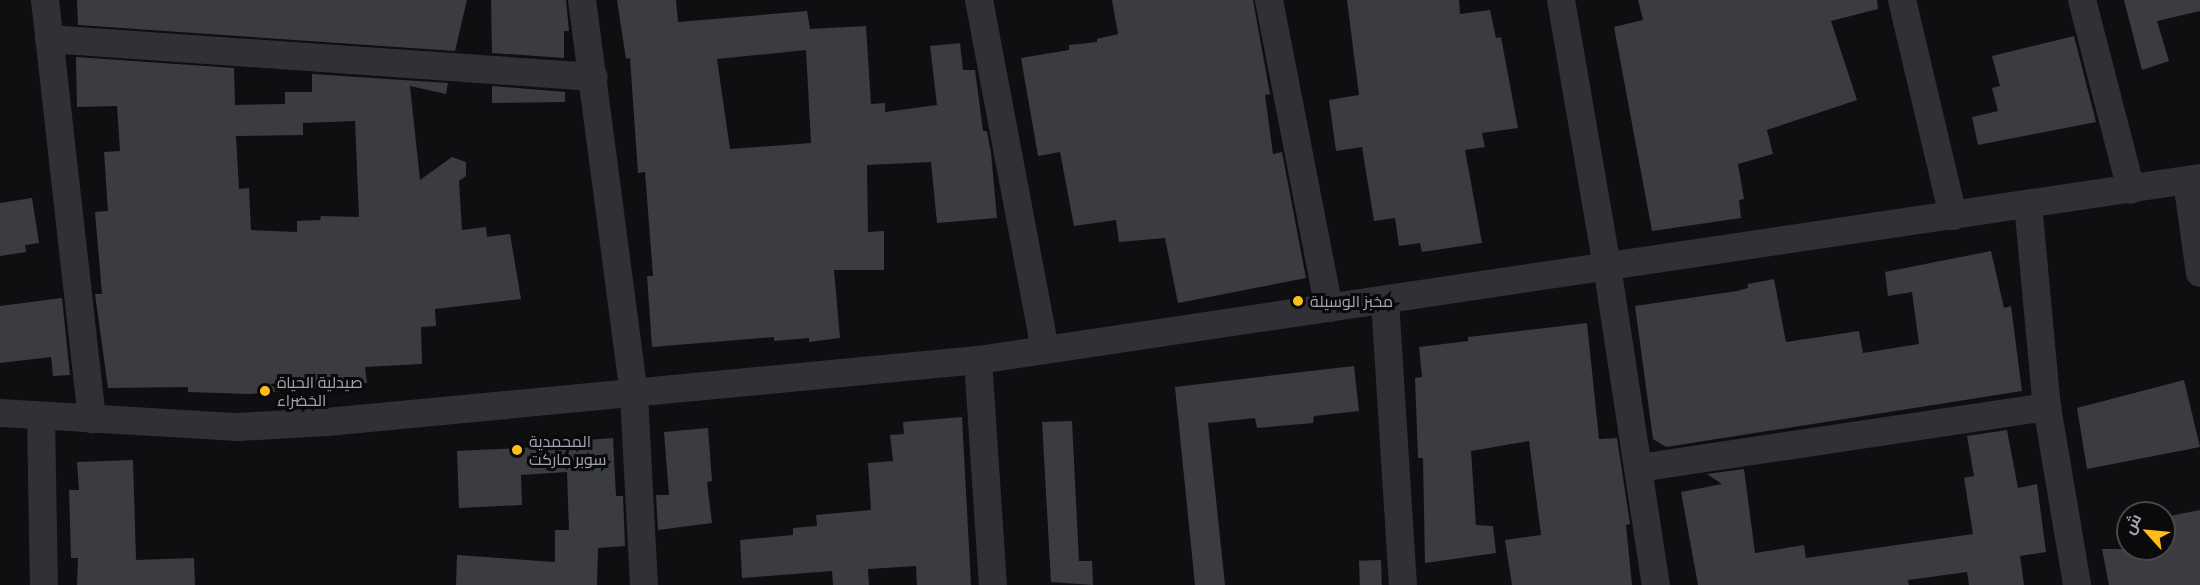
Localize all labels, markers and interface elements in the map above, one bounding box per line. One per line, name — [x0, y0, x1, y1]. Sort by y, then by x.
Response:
place label: مخبز الوسيلة — [1310, 291, 1393, 311]
marker: مخبز الوسيلة — [1291, 294, 1305, 308]
place label: صيدلية الحياة الخضراء — [277, 372, 363, 410]
marker: صيدلية الحياة الخضراء — [258, 384, 272, 398]
place label: المحمدية سوبر ماركت — [529, 431, 606, 469]
marker: المحمدية سوبر ماركت — [510, 443, 524, 457]
north arrow — [2116, 501, 2176, 561]
text: ش — [2117, 510, 2146, 538]

